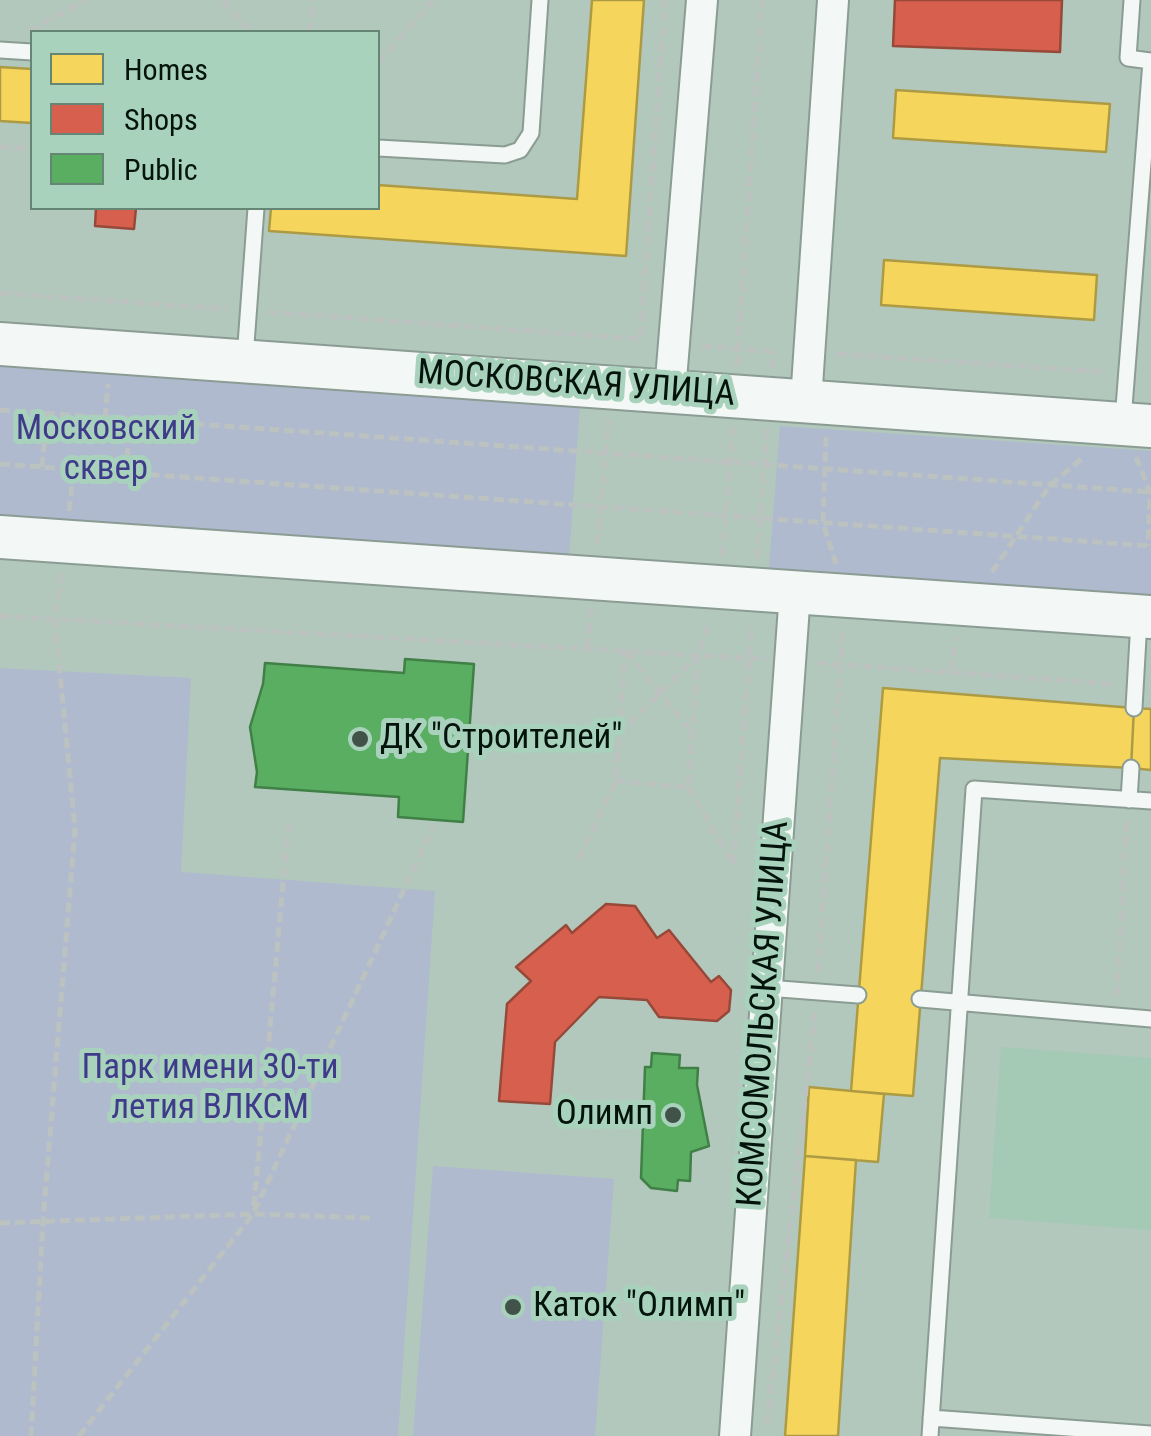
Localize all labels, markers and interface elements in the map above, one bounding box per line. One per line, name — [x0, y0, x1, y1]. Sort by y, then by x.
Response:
legend — [30, 30, 380, 210]
text: Homes — [124, 52, 208, 87]
text: Shops — [124, 102, 198, 137]
text: Public — [124, 152, 198, 187]
street label: МОСКОВСКАЯ УЛИЦА — [416, 353, 736, 417]
park label: Московский сквер — [16, 409, 196, 491]
place label: ДК "Строителей" — [380, 718, 623, 760]
marker: ДК "Строителей" — [349, 728, 371, 750]
street label: КОМСОМОЛЬСКАЯ УЛИЦА — [731, 820, 799, 1208]
park label: Парк имени 30-ти летия ВЛКСМ — [81, 1048, 339, 1130]
place label: Олимп — [556, 1094, 653, 1136]
marker: Олимп — [662, 1104, 684, 1126]
place label: Каток "Олимп" — [533, 1286, 745, 1328]
marker: Каток "Олимп" — [502, 1296, 524, 1318]

